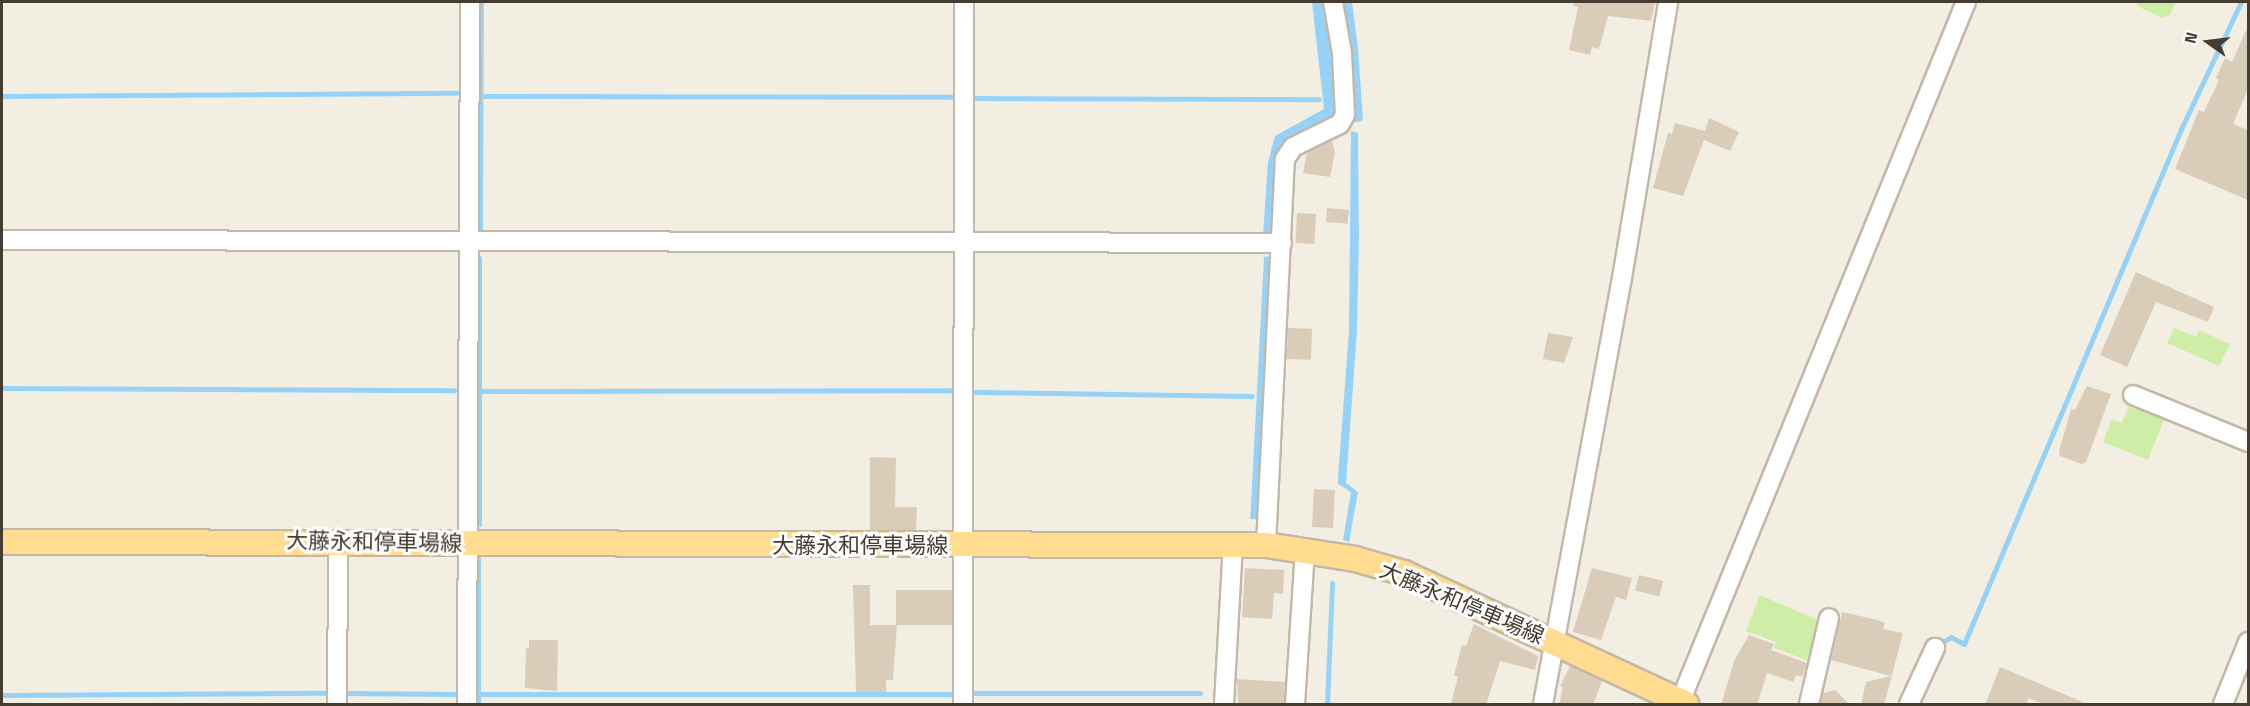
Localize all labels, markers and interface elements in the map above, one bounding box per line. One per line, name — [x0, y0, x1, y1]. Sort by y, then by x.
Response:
north arrow — [2178, 12, 2238, 72]
text: N — [2178, 29, 2204, 46]
street label: 大藤永和停車場線 — [286, 527, 462, 557]
street label: 大藤永和停車場線 — [772, 533, 948, 559]
street label: 大藤永和停車場線 — [1376, 556, 1548, 650]

